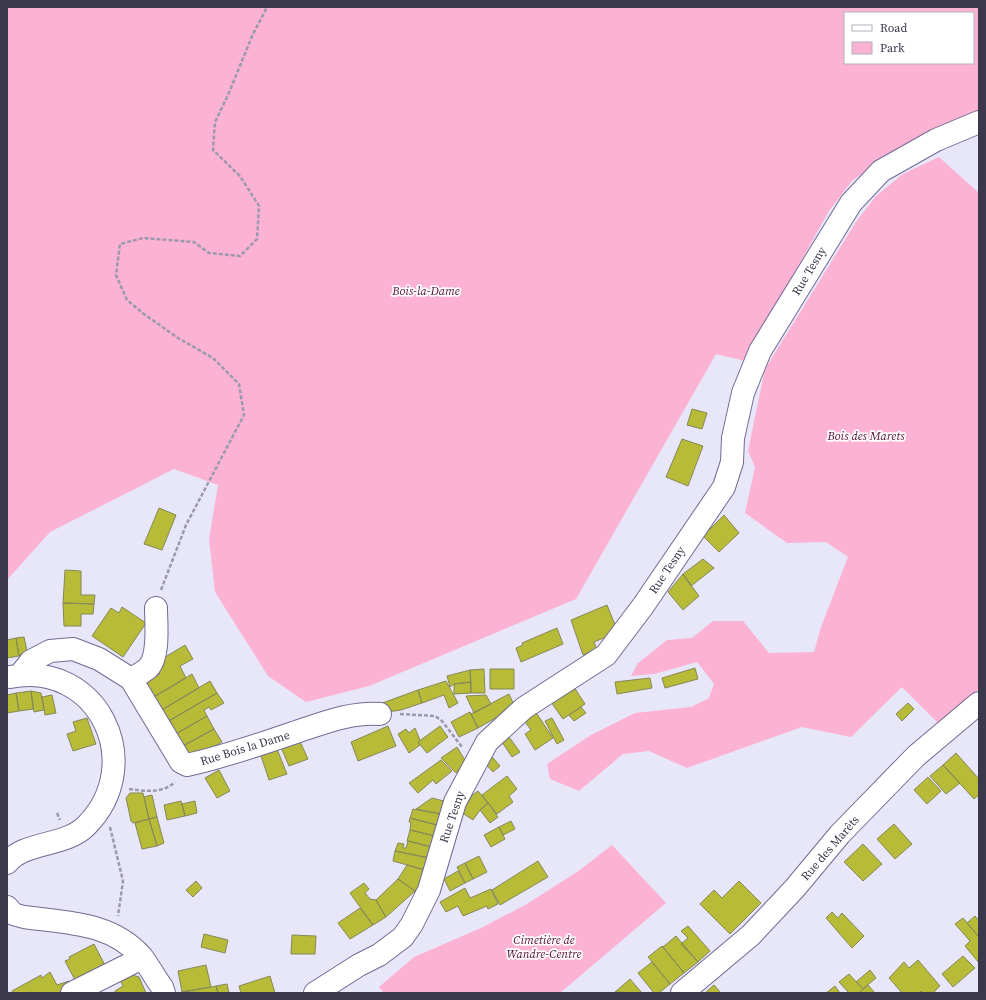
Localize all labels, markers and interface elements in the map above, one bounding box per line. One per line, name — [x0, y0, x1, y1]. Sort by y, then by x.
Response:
legend — [844, 12, 974, 64]
text: Road — [880, 20, 907, 36]
text: Park — [880, 40, 905, 56]
street label: Rue Tesny — [788, 243, 830, 298]
park label: Bois-la-Dame — [391, 283, 460, 299]
park label: Bois des Marets — [827, 428, 905, 444]
street label: Rue Tesny — [645, 542, 689, 597]
street label: Rue Bois la Dame — [198, 727, 292, 769]
street label: Rue Tesny — [436, 788, 469, 845]
street label: Rue des Marêts — [797, 812, 863, 884]
park label: Cimetière de Wandre-Centre — [507, 932, 582, 962]

